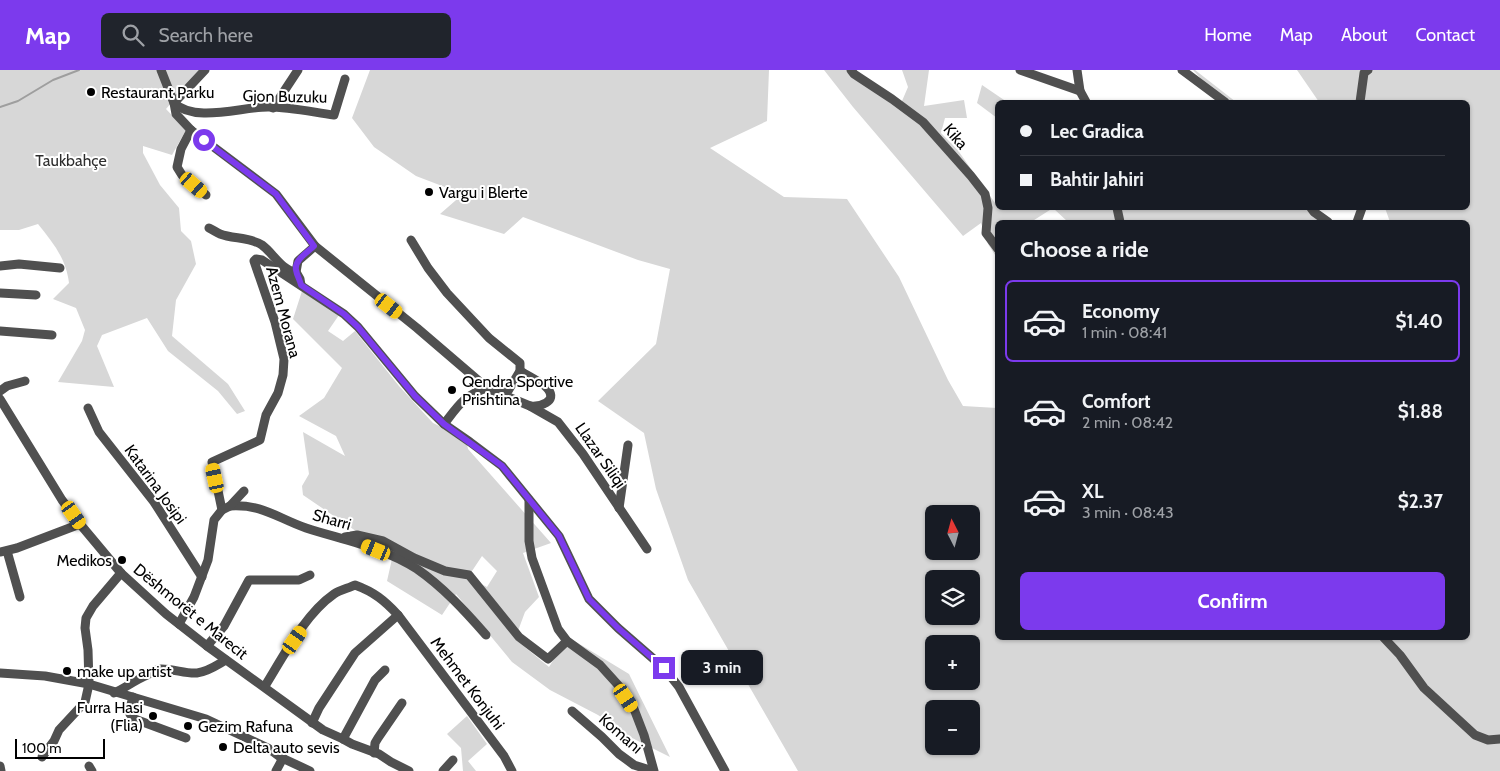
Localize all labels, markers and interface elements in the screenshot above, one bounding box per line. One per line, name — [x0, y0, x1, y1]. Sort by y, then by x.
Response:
search box — [101, 13, 451, 58]
text: Map — [25, 21, 71, 50]
icon: search — [119, 21, 147, 49]
text: Search here — [159, 24, 253, 47]
text: Home — [1204, 24, 1252, 46]
text: Map — [1280, 24, 1313, 46]
text: About — [1341, 24, 1387, 46]
text: Contact — [1415, 24, 1475, 46]
place label: Restaurant Parku — [101, 83, 214, 102]
marker: Restaurant Parku — [85, 86, 97, 98]
street label: Gjon Buzuku — [242, 86, 328, 107]
street label: Kika — [939, 120, 972, 153]
text: Lec Gradica — [1050, 120, 1144, 143]
route start — [193, 129, 215, 151]
park label: Taukbahçe — [35, 151, 107, 170]
text: Bahtir Jahiri — [1050, 168, 1144, 191]
car — [177, 169, 210, 201]
place label: Vargu i Blerte — [439, 183, 528, 202]
marker: Vargu i Blerte — [423, 186, 435, 198]
text: Choose a ride — [1020, 236, 1149, 263]
street label: Azem Morana — [262, 264, 305, 360]
car — [372, 291, 405, 321]
icon: car — [1022, 299, 1067, 344]
text: Economy — [1082, 300, 1160, 323]
text: $1.40 — [1396, 310, 1443, 333]
text: 1 min · 08:41 — [1082, 323, 1167, 342]
place label: Qendra Sportive Prishtina — [462, 372, 573, 409]
marker: Qendra Sportive Prishtina — [446, 384, 458, 396]
icon: car — [1022, 389, 1067, 434]
text: Comfort — [1082, 390, 1151, 413]
text: $1.88 — [1398, 400, 1443, 423]
text: 2 min · 08:42 — [1082, 413, 1173, 432]
street label: Llazar Siliqi — [571, 419, 630, 492]
street label: Katarina Josipi — [120, 441, 191, 528]
car — [204, 462, 225, 494]
icon: car — [1022, 479, 1067, 524]
text: XL — [1082, 480, 1103, 503]
text: $2.37 — [1398, 490, 1443, 513]
car — [59, 498, 88, 532]
text: 3 min · 08:43 — [1082, 503, 1174, 522]
street label: Sharri — [310, 505, 353, 534]
north arrow — [925, 505, 980, 560]
map controls — [925, 505, 980, 755]
car — [359, 537, 392, 563]
place label: Medikos — [56, 551, 112, 570]
marker: Medikos — [116, 554, 128, 566]
street label: Dëshmorët e Marecit — [130, 560, 252, 664]
button: layers — [925, 570, 980, 625]
button: Confirm — [1020, 572, 1445, 630]
car — [280, 623, 309, 657]
street label: Mehmet Konjuhi — [427, 633, 509, 733]
button: + — [925, 635, 980, 690]
callout: 3 min — [682, 650, 764, 686]
route end — [653, 657, 675, 679]
text: 3 min — [703, 658, 741, 677]
place label: make up artist — [77, 662, 172, 681]
marker: make up artist — [61, 665, 73, 677]
car — [611, 681, 640, 715]
place label: Furra Hasi (Flia) — [77, 698, 143, 735]
button: − — [925, 700, 980, 755]
street label: Komani — [595, 709, 646, 757]
marker: Furra Hasi (Flia) — [147, 710, 159, 722]
place label: Gezim Rafuna — [198, 717, 293, 736]
marker: Gezim Rafuna — [182, 720, 194, 732]
scale bar — [15, 736, 105, 759]
place label: Delta auto sevis — [233, 738, 340, 757]
text: 100 m — [22, 739, 62, 757]
marker: Delta auto sevis — [217, 741, 229, 753]

